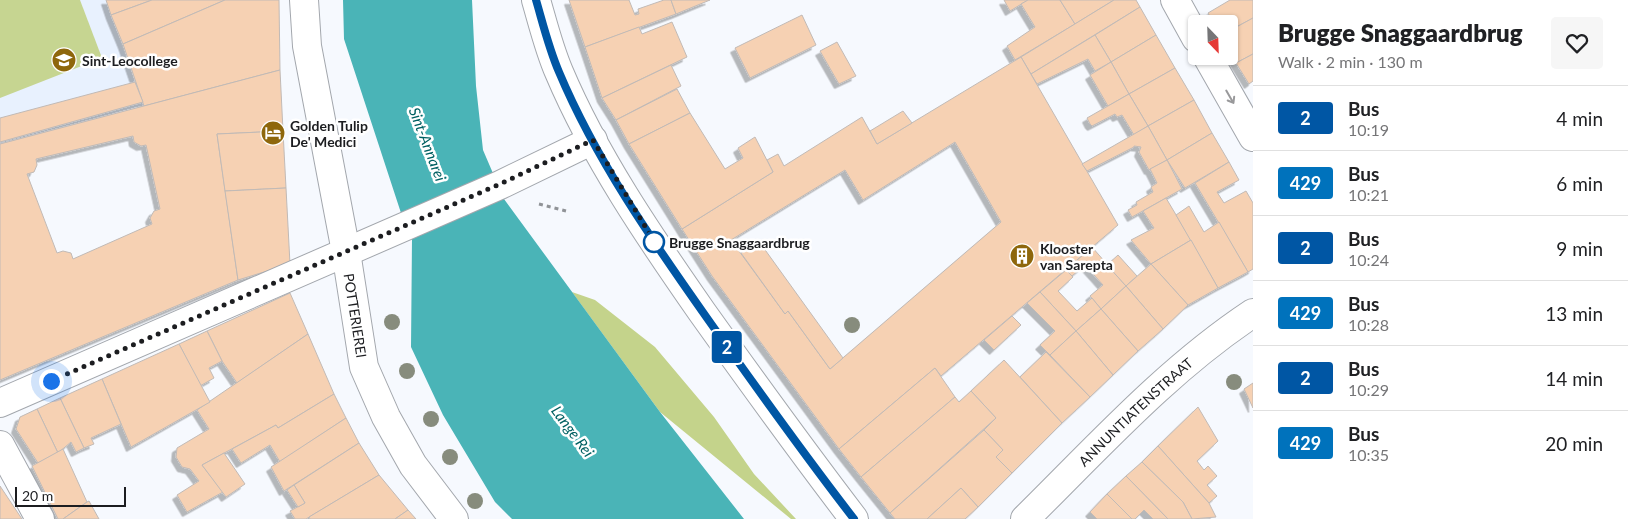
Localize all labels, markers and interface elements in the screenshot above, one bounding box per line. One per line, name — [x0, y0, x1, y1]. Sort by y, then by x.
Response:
north arrow — [1188, 15, 1238, 65]
map controls — [1188, 15, 1238, 65]
button: heart — [1551, 17, 1603, 69]
text: Brugge Snaggaardbrug — [1278, 18, 1523, 47]
school or university icon: Sint-Leocollege — [51, 47, 77, 73]
place label: Sint-Leocollege — [82, 52, 178, 69]
text: Walk · 2 min · 130 m — [1278, 52, 1423, 71]
one-way arrow — [1225, 89, 1235, 104]
text: Bus — [1348, 97, 1379, 120]
water label: Sint-Annarei — [406, 105, 451, 184]
text: 2 — [1300, 107, 1311, 129]
text: 4 min — [1556, 107, 1603, 130]
place label: Golden Tulip De' Medici — [290, 117, 368, 150]
hotel icon: Golden Tulip De' Medici — [260, 120, 286, 146]
text: 10:19 — [1348, 120, 1389, 139]
text: Bus — [1348, 162, 1379, 185]
text: 429 — [1290, 172, 1321, 194]
text: 6 min — [1556, 172, 1603, 195]
text: 10:21 — [1348, 185, 1389, 204]
text: Bus — [1348, 227, 1379, 250]
marker: Brugge Snaggaardbrug — [643, 231, 665, 253]
place label: Brugge Snaggaardbrug — [669, 234, 810, 251]
text: 2 — [1300, 237, 1311, 259]
text: 9 min — [1556, 237, 1603, 260]
place label: Klooster van Sarepta — [1040, 240, 1113, 273]
building icon: Klooster van Sarepta — [1009, 243, 1035, 269]
text: 10:24 — [1348, 250, 1389, 269]
street label: POTTERIEREI — [341, 272, 371, 359]
text: Bus — [1348, 292, 1379, 315]
text: 429 — [1290, 302, 1321, 324]
text: 13 min — [1545, 302, 1603, 325]
text: 10:28 — [1348, 315, 1389, 334]
line badge: 2 — [711, 331, 743, 363]
text: 2 — [722, 336, 732, 358]
street label: ANNUNTIATENSTRAAT — [1074, 353, 1196, 469]
text: Bus — [1348, 357, 1379, 380]
text: 2 — [1300, 367, 1311, 389]
text: 14 min — [1545, 367, 1603, 390]
your location — [39, 369, 64, 394]
text: 10:29 — [1348, 380, 1389, 399]
water label: Lange Rei — [548, 402, 598, 460]
text: Bus — [1348, 422, 1379, 445]
text: 429 — [1290, 432, 1321, 454]
text: 20 min — [1545, 432, 1603, 455]
text: 10:35 — [1348, 445, 1389, 464]
scale bar — [15, 484, 126, 507]
text: 20 m — [22, 487, 53, 504]

